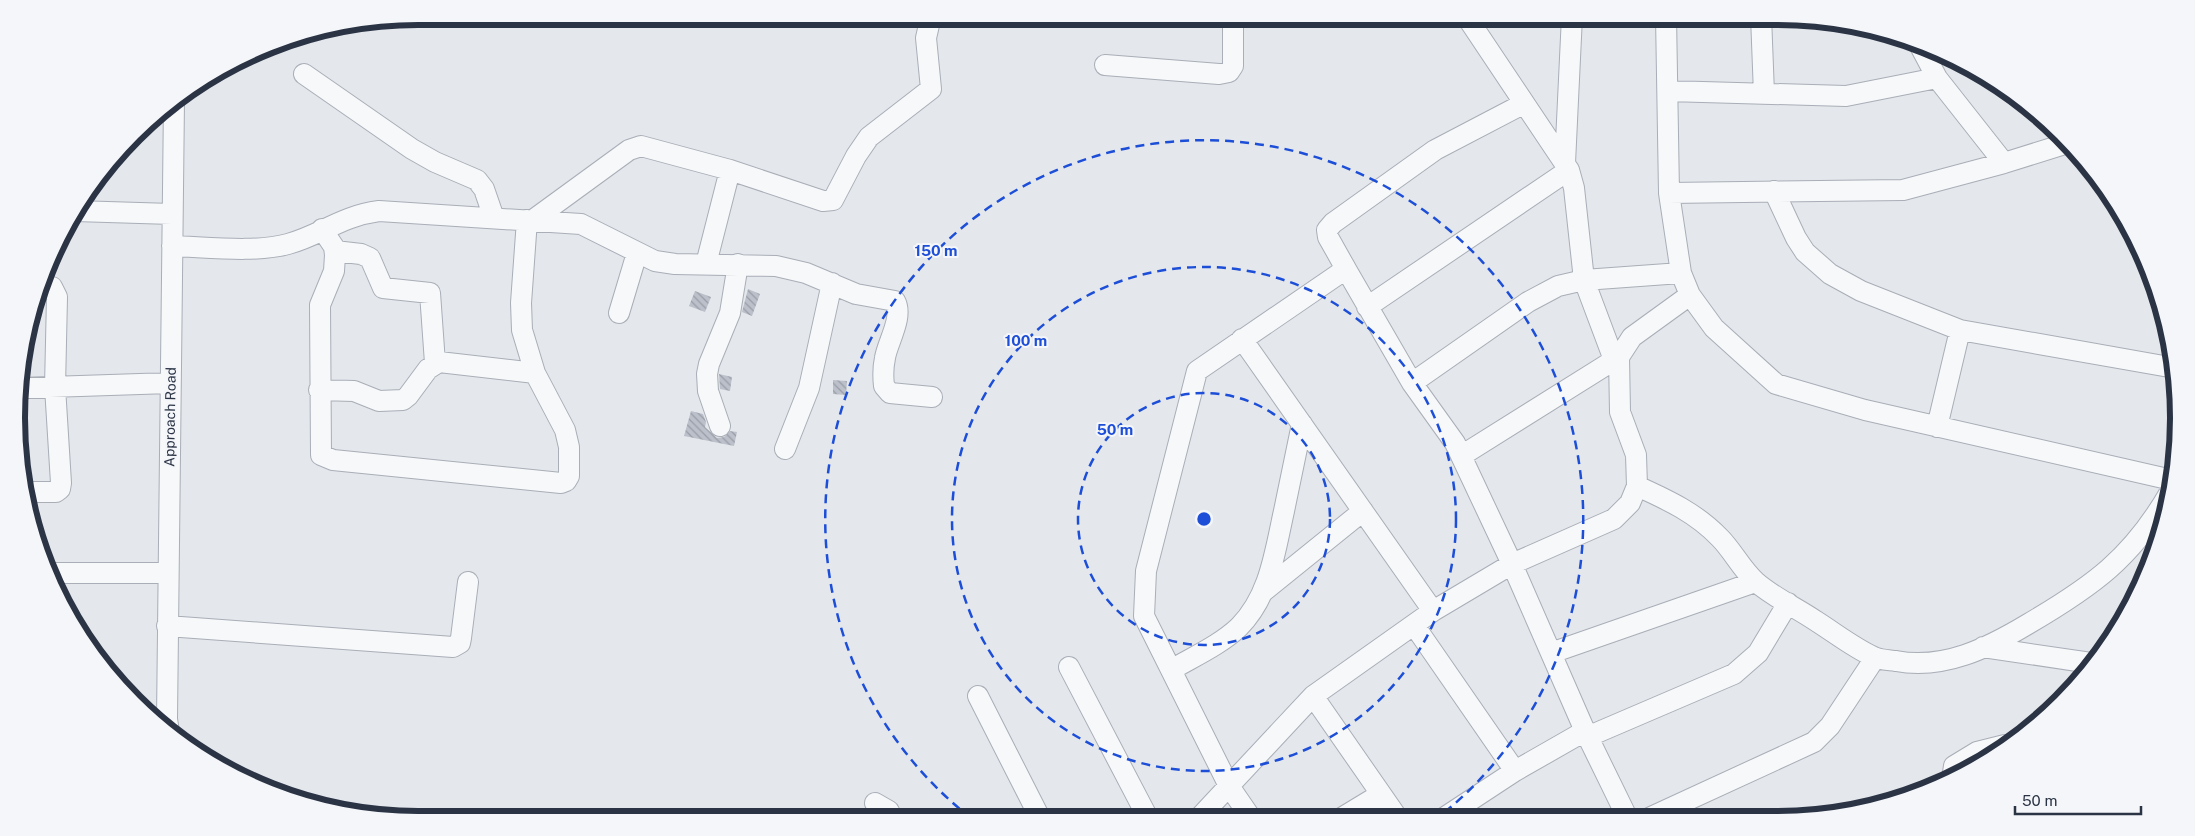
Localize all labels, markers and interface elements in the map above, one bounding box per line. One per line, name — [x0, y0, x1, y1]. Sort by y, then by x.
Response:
text: 150 m — [914, 242, 958, 259]
text: 100 m — [1005, 332, 1047, 349]
street label: Approach Road — [161, 367, 179, 467]
text: 50 m — [1097, 421, 1133, 438]
centre of rings — [1195, 510, 1213, 528]
scale bar — [2015, 784, 2141, 816]
text: 50 m — [2022, 792, 2057, 809]

